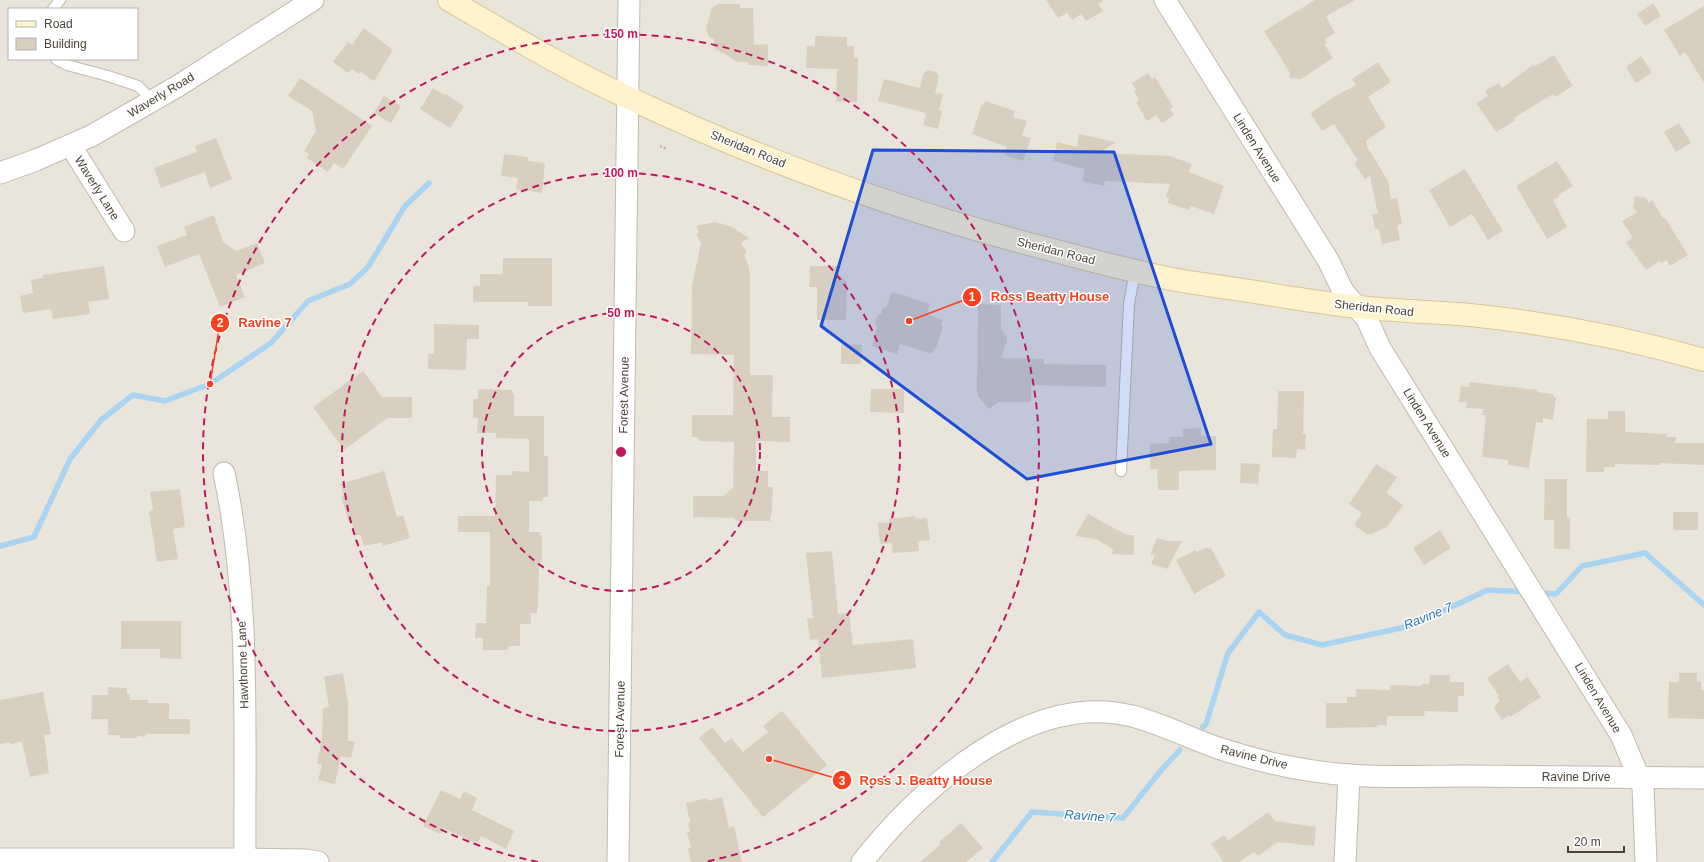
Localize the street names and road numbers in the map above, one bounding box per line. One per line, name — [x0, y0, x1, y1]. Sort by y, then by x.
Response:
street label: Waverly Road — [125, 70, 197, 120]
street label: Linden Avenue — [1230, 111, 1284, 186]
street label: Sheridan Road — [708, 128, 788, 170]
street label: Waverly Lane — [72, 153, 122, 223]
street label: Sheridan Road — [1015, 235, 1097, 267]
street label: Sheridan Road — [1333, 297, 1415, 319]
street label: Forest Avenue — [616, 356, 632, 434]
street label: Linden Avenue — [1400, 386, 1454, 461]
street label: Hawthorne Lane — [234, 620, 252, 709]
street label: Linden Avenue — [1572, 660, 1625, 736]
street label: Forest Avenue — [612, 680, 628, 758]
street label: Ravine Drive — [1219, 742, 1289, 772]
street label: Ravine Drive — [1542, 770, 1611, 784]

